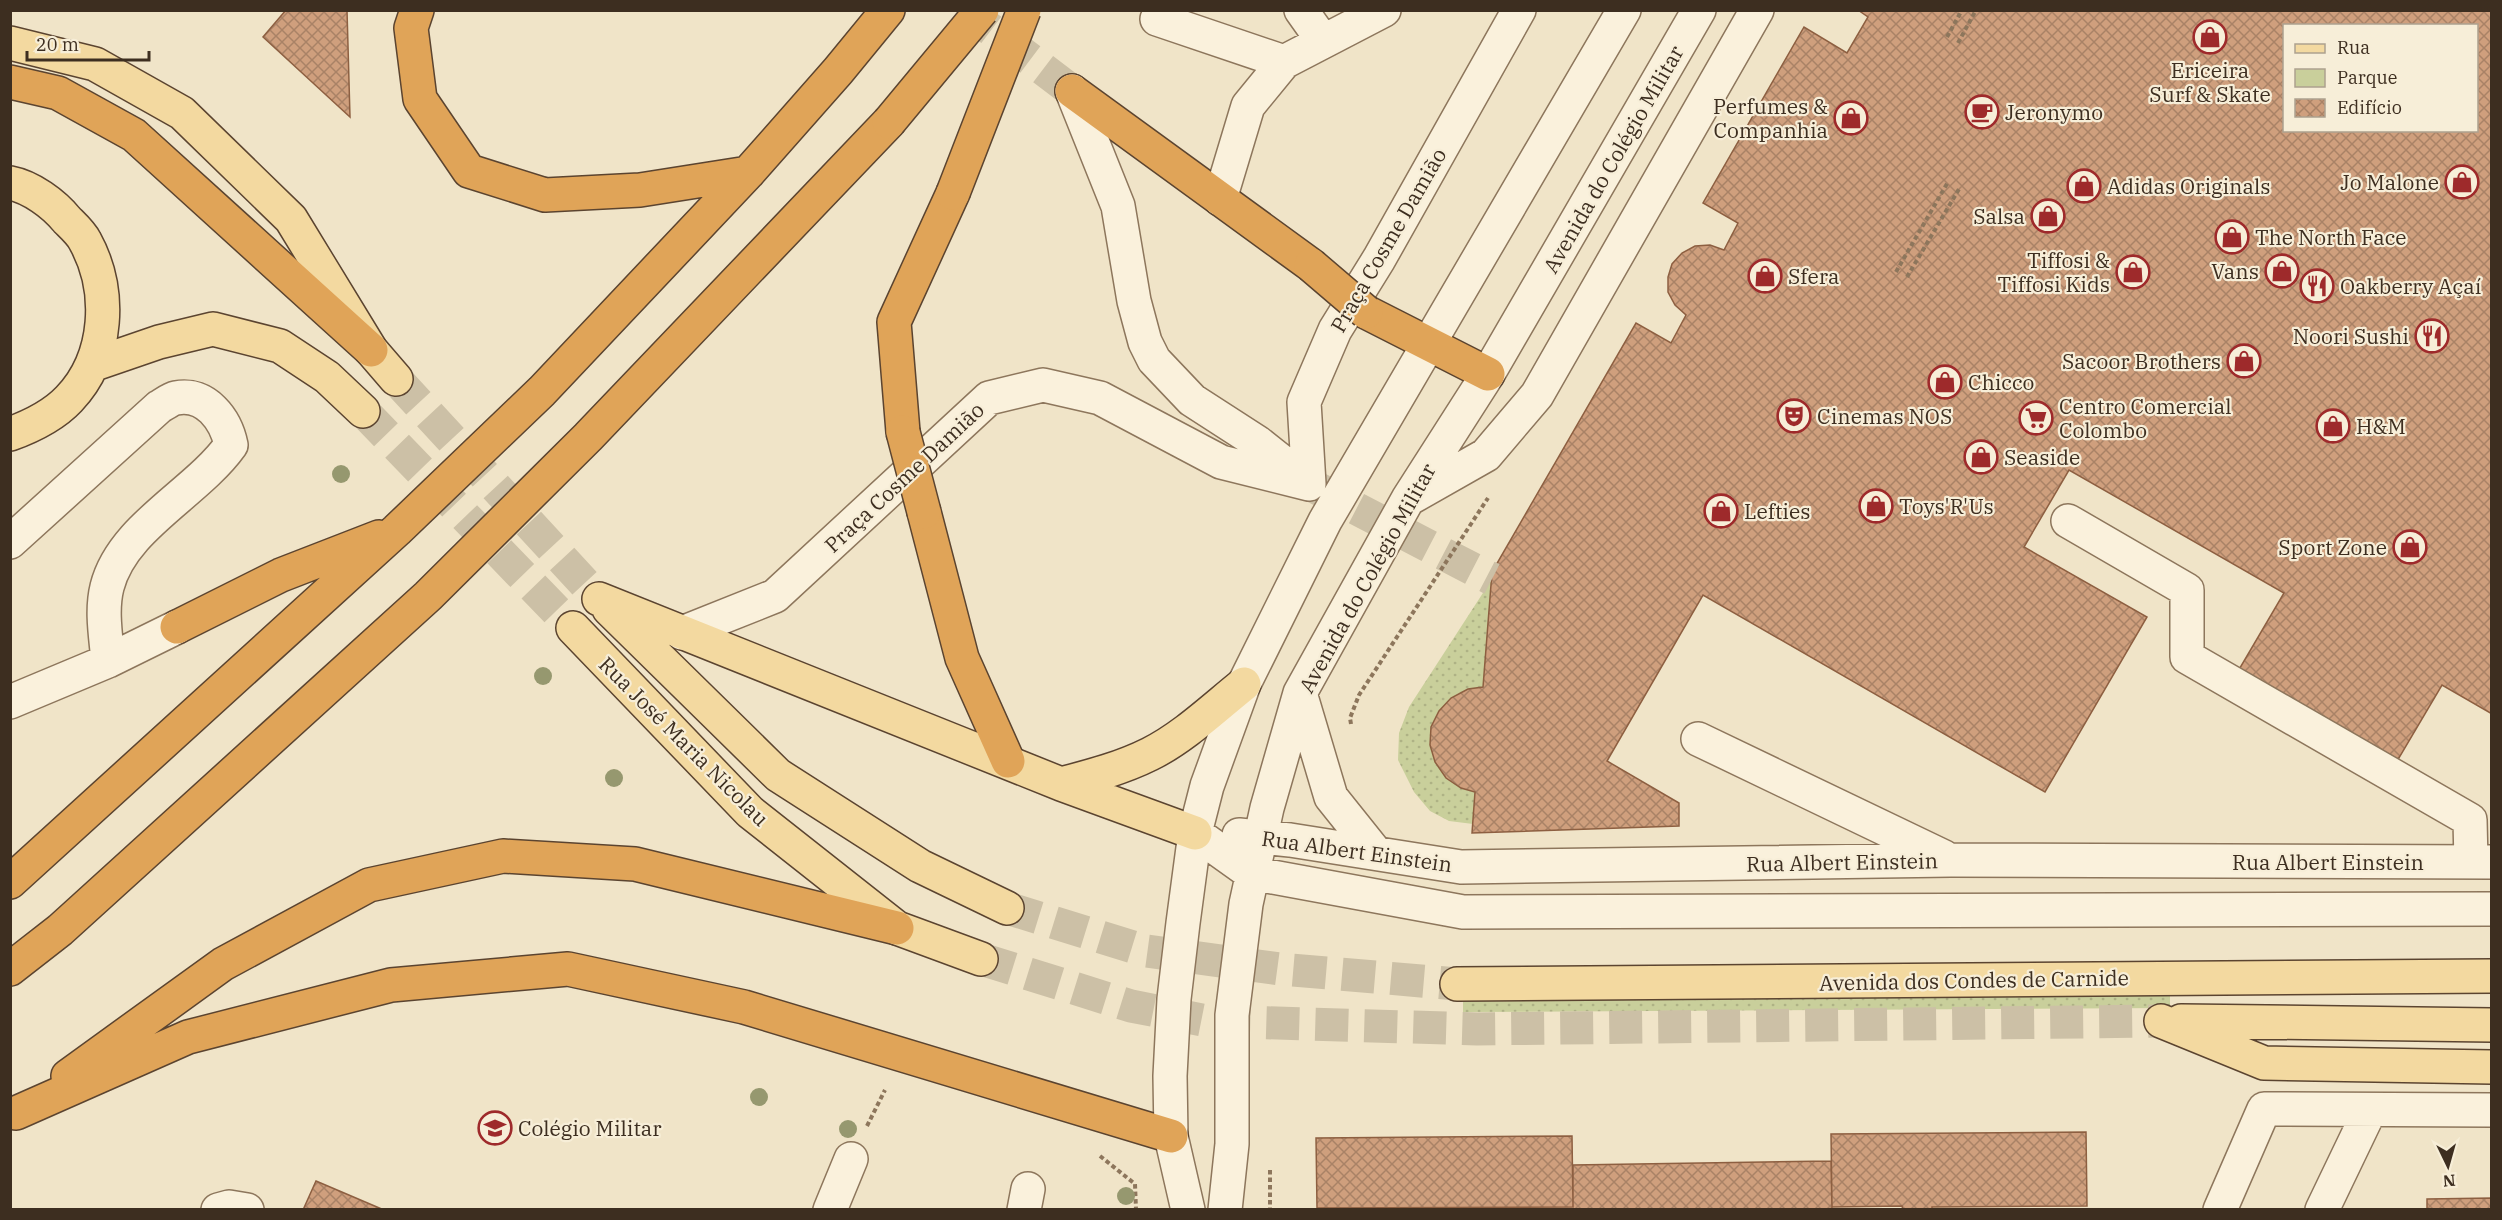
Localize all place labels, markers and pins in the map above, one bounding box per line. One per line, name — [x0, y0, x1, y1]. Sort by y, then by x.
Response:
shop icon: Ericeira Surf & Skate — [2192, 19, 2228, 55]
place label: Ericeira Surf & Skate — [2149, 56, 2271, 108]
place label: Perfumes & Companhia — [1713, 92, 1828, 144]
cafe icon: Jeronymo — [1964, 94, 2000, 130]
place label: Jeronymo — [2005, 98, 2103, 126]
shop icon: Perfumes & Companhia — [1833, 100, 1869, 136]
shop icon: Jo Malone — [2444, 164, 2480, 200]
shop icon: Adidas Originals — [2066, 168, 2102, 204]
place label: Jo Malone — [2340, 168, 2439, 196]
place label: Adidas Originals — [2107, 172, 2270, 200]
shop icon: Salsa — [2030, 198, 2066, 234]
place label: Salsa — [1973, 202, 2025, 230]
shop icon: The North Face — [2214, 219, 2250, 255]
place label: The North Face — [2255, 223, 2407, 251]
place label: Tiffosi & Tiffosi Kids — [1997, 246, 2110, 298]
shop icon: Vans — [2264, 253, 2300, 289]
shop icon: Tiffosi & Tiffosi Kids — [2115, 254, 2151, 290]
place label: Vans — [2211, 257, 2259, 285]
shop icon: Sfera — [1747, 258, 1783, 294]
place label: Sfera — [1788, 262, 1839, 290]
restaurant icon: Oakberry Açaí — [2299, 268, 2335, 304]
place label: Oakberry Açaí — [2340, 272, 2481, 300]
restaurant icon: Noori Sushi — [2414, 318, 2450, 354]
place label: Noori Sushi — [2293, 322, 2409, 350]
shop icon: Sacoor Brothers — [2226, 343, 2262, 379]
place label: Sacoor Brothers — [2062, 347, 2221, 375]
shop icon: Chicco — [1927, 364, 1963, 400]
place label: Chicco — [1968, 368, 2034, 396]
place label: Centro Comercial Colombo — [2059, 392, 2232, 444]
theatre icon: Cinemas NOS — [1776, 398, 1812, 434]
supermarket icon: Centro Comercial Colombo — [2018, 400, 2054, 436]
place label: Cinemas NOS — [1817, 402, 1952, 430]
shop icon: H&M — [2315, 408, 2351, 444]
place label: H&M — [2356, 412, 2406, 440]
shop icon: Seaside — [1963, 439, 1999, 475]
place label: Seaside — [2004, 443, 2080, 471]
shop icon: Toys'R'Us — [1858, 488, 1894, 524]
place label: Toys'R'Us — [1899, 492, 1994, 520]
shop icon: Lefties — [1703, 493, 1739, 529]
place label: Lefties — [1744, 497, 1810, 525]
shop icon: Sport Zone — [2392, 529, 2428, 565]
place label: Sport Zone — [2278, 533, 2387, 561]
school or university icon: Colégio Militar — [477, 1110, 513, 1146]
place label: Colégio Militar — [518, 1114, 662, 1142]

